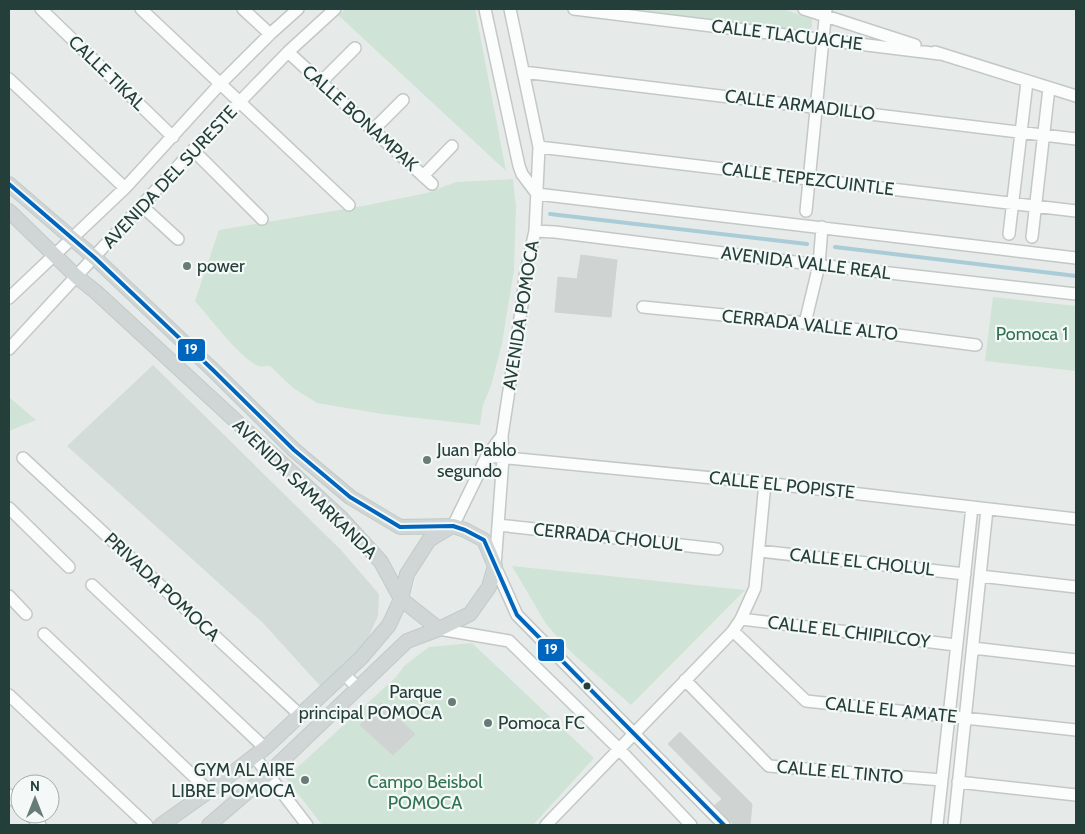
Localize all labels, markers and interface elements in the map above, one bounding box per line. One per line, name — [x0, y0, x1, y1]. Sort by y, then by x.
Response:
street label: CALLE TLACUACHE — [710, 15, 864, 55]
street label: CALLE TIKAL — [64, 31, 150, 115]
street label: CALLE BONAMPAK — [298, 60, 423, 176]
street label: CALLE ARMADILLO — [724, 85, 876, 125]
street label: AVENIDA DEL SURESTE — [98, 101, 242, 253]
street label: CALLE TEPEZCUINTLE — [721, 158, 896, 200]
street label: AVENIDA POMOCA — [498, 239, 544, 391]
street label: AVENIDA VALLE REAL — [720, 242, 892, 284]
place label: power — [197, 255, 245, 277]
marker: power — [181, 260, 193, 272]
street label: CERRADA VALLE ALTO — [721, 305, 899, 345]
park label: Pomoca 1 — [996, 323, 1068, 345]
line badge: 19 — [177, 338, 206, 362]
text: 19 — [184, 340, 198, 358]
street label: AVENIDA SAMARKANDA — [228, 414, 382, 564]
place label: Juan Pablo segundo — [436, 439, 516, 482]
marker: Juan Pablo segundo — [421, 454, 433, 466]
street label: CALLE EL POPISTE — [708, 466, 856, 504]
street label: CERRADA CHOLUL — [532, 518, 684, 556]
street label: PRIVADA POMOCA — [100, 528, 224, 646]
street label: CALLE EL CHOLUL — [788, 543, 936, 581]
street label: CALLE EL CHIPILCOY — [766, 611, 932, 653]
line badge: 19 — [537, 638, 565, 662]
text: 19 — [544, 640, 558, 658]
place label: Parque principal POMOCA — [299, 681, 442, 724]
unlabelled marker — [582, 681, 592, 691]
street label: CALLE EL AMATE — [824, 692, 958, 728]
marker: Parque principal POMOCA — [446, 696, 458, 708]
place label: Pomoca FC — [498, 712, 585, 734]
marker: Pomoca FC — [482, 717, 494, 729]
street label: CALLE EL TINTO — [776, 756, 904, 789]
place label: GYM AL AIRE LIBRE POMOCA — [171, 759, 295, 802]
park label: Campo Beisbol POMOCA — [368, 771, 483, 814]
north arrow — [10, 774, 60, 824]
marker: GYM AL AIRE LIBRE POMOCA — [299, 774, 311, 786]
text: N — [30, 777, 40, 795]

